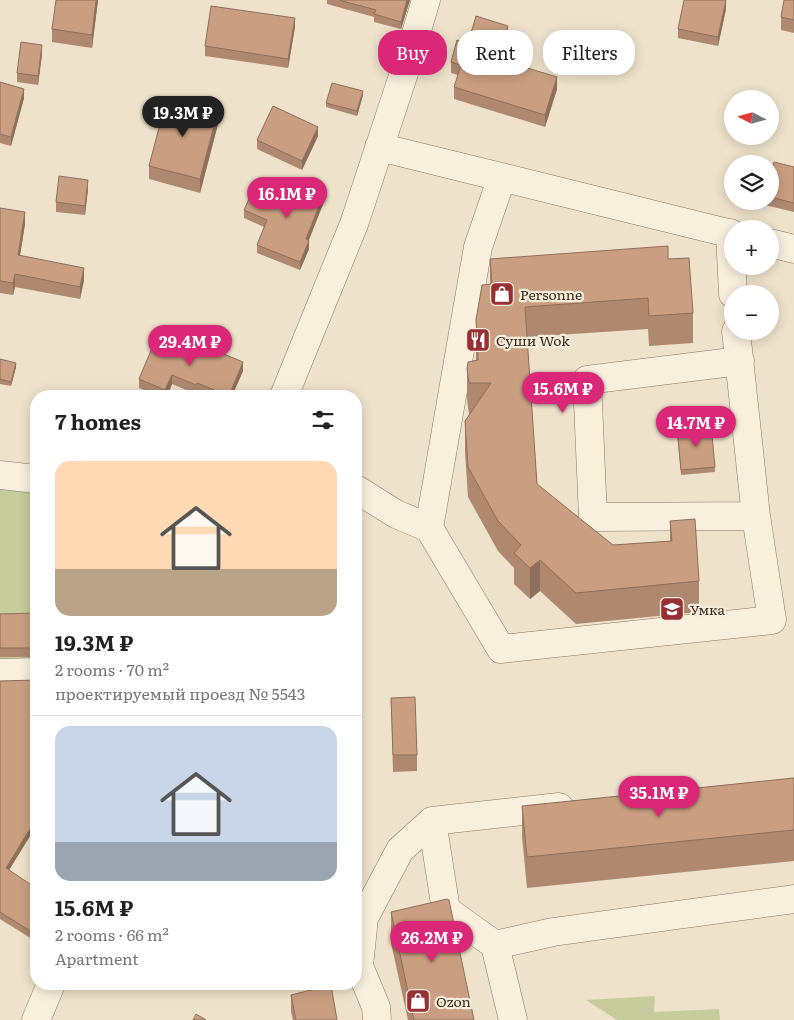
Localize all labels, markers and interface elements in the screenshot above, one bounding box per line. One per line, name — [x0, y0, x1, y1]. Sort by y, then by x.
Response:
chip: Buy — [378, 30, 447, 75]
chip: Rent — [457, 30, 533, 75]
chip: Filters — [543, 30, 635, 75]
north arrow — [724, 90, 779, 145]
map controls — [724, 90, 779, 340]
pin: 19.3M ₽ — [137, 96, 229, 138]
text: 19.3M ₽ — [153, 100, 213, 124]
button: layers — [724, 155, 779, 210]
pin: 16.1M ₽ — [241, 176, 333, 219]
text: 16.1M ₽ — [258, 181, 316, 205]
button: + — [724, 220, 779, 275]
shop icon: Personne — [489, 281, 515, 307]
place label: Personne — [520, 284, 582, 304]
button: − — [724, 285, 779, 340]
pin: 29.4M ₽ — [144, 324, 236, 367]
restaurant icon: Суши Wok — [465, 327, 491, 353]
text: 29.4M ₽ — [159, 329, 221, 353]
place label: Суши Wok — [496, 330, 570, 350]
pin: 15.6M ₽ — [517, 372, 609, 414]
text: 15.6M ₽ — [533, 376, 593, 400]
text: 7 homes — [55, 405, 141, 436]
icon: filters — [309, 406, 337, 434]
pin: 14.7M ₽ — [650, 406, 742, 448]
text: 14.7M ₽ — [667, 410, 725, 434]
icon: home — [151, 493, 241, 583]
school or university icon: Умка — [659, 596, 685, 622]
place label: Умка — [690, 599, 726, 619]
text: 19.3M ₽ — [55, 626, 133, 657]
text: 2 rooms · 70 m² — [55, 657, 169, 681]
text: проектируемый проезд № 5543 — [55, 681, 305, 705]
icon: home — [151, 759, 241, 849]
pin: 35.1M ₽ — [613, 776, 705, 818]
text: 35.1M ₽ — [629, 780, 689, 804]
text: 15.6M ₽ — [55, 891, 133, 922]
pin: 26.2M ₽ — [386, 920, 478, 963]
text: 2 rooms · 66 m² — [55, 922, 169, 946]
text: 26.2M ₽ — [401, 925, 463, 949]
text: Apartment — [55, 946, 139, 970]
shop icon: Ozon — [405, 988, 431, 1014]
place label: Ozon — [436, 991, 471, 1011]

